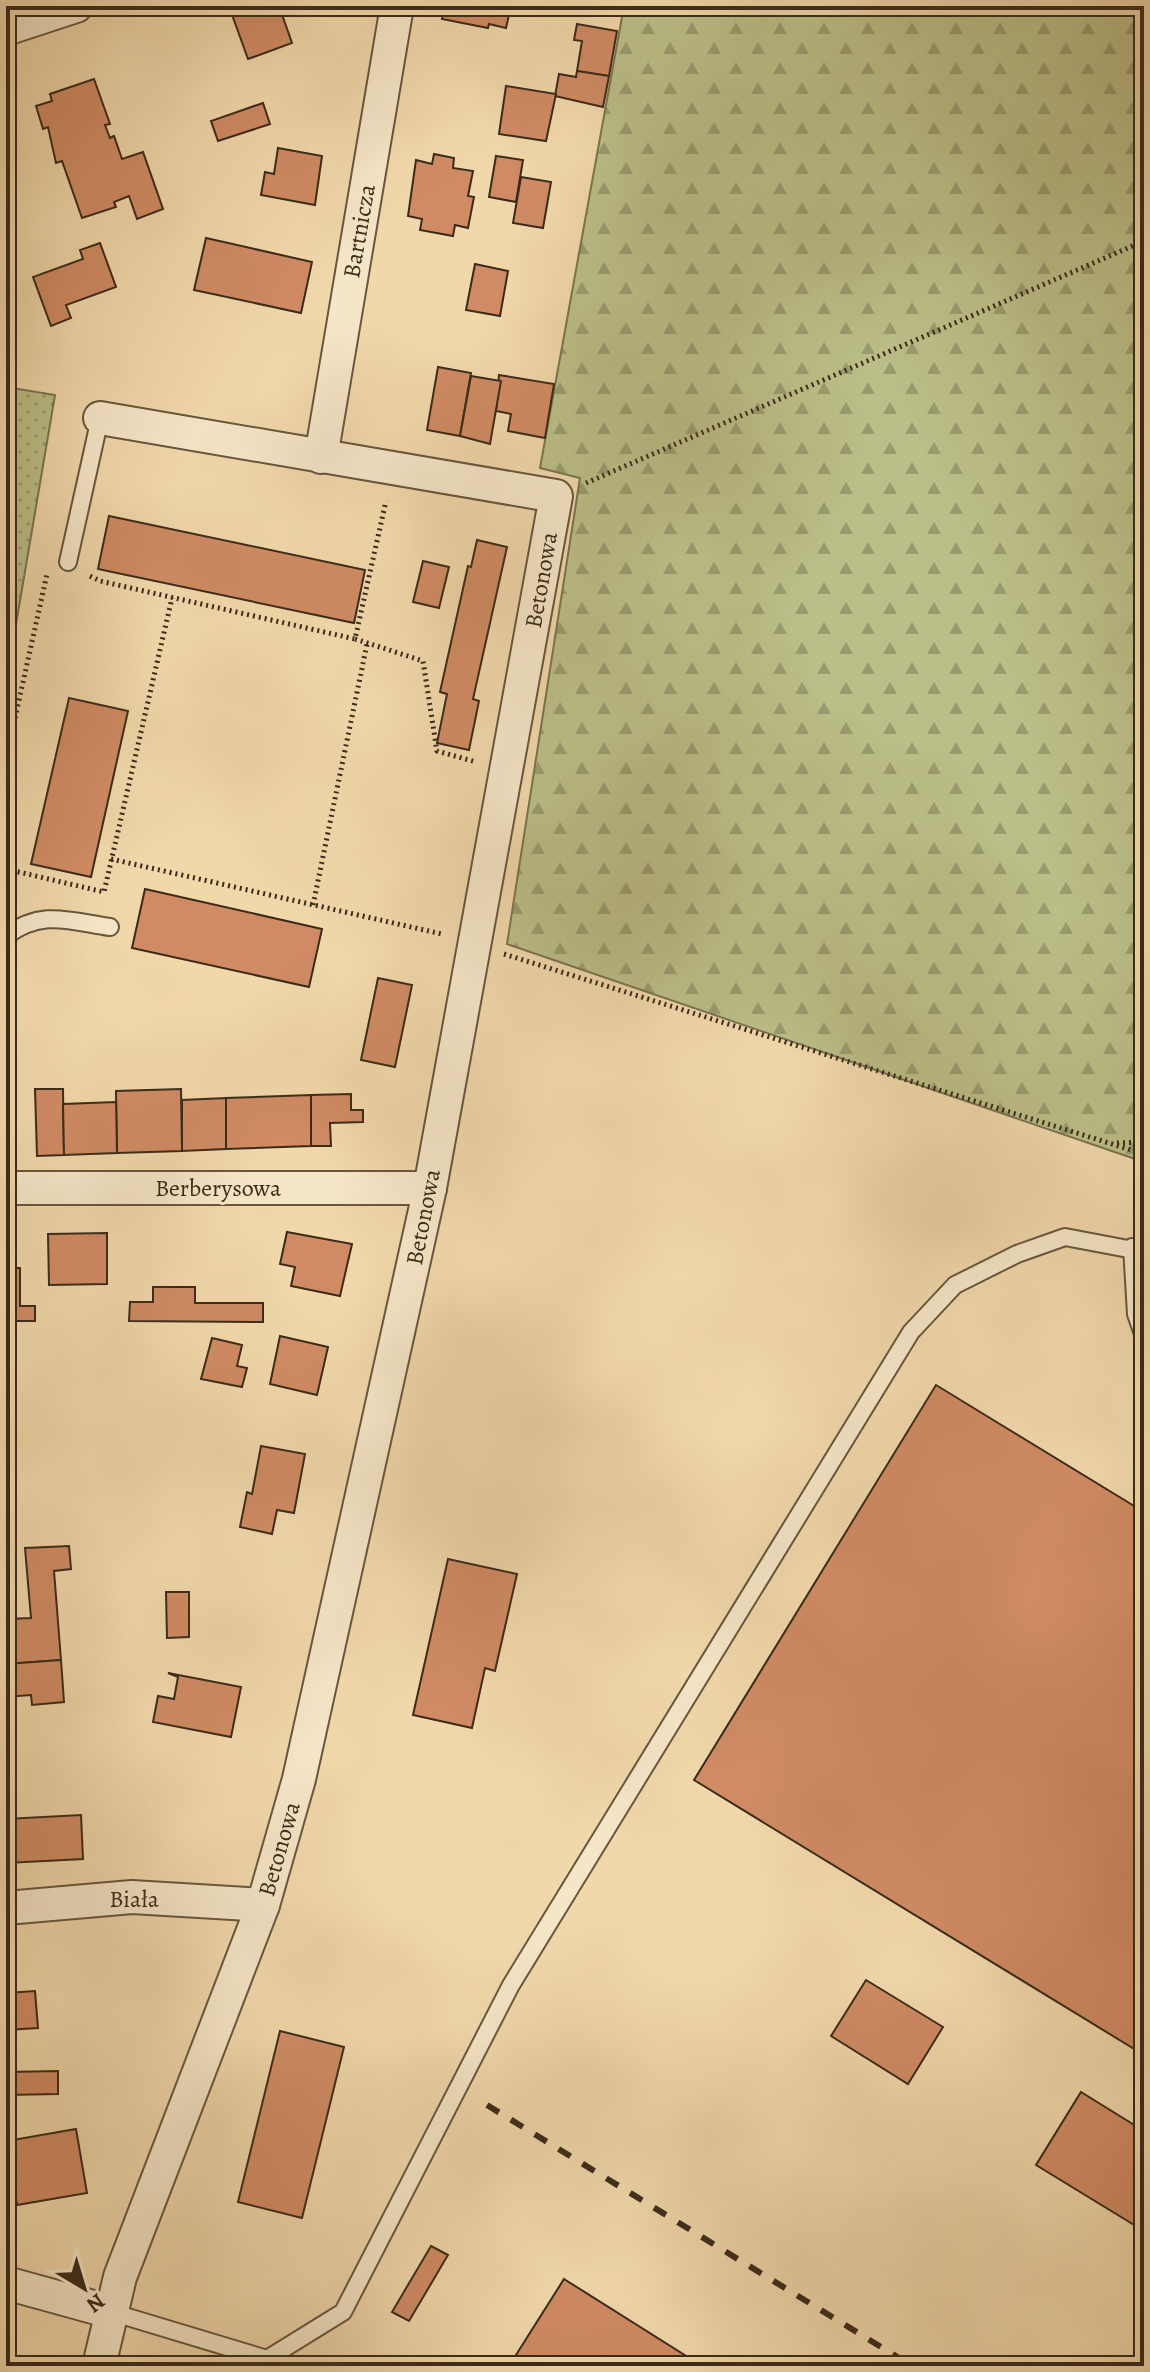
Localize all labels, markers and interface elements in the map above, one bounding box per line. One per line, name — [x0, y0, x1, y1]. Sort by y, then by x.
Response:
street label: Bartnicza — [335, 181, 383, 281]
street label: Betonowa — [517, 529, 565, 631]
street label: Betonowa — [398, 1165, 448, 1268]
street label: Berberysowa — [155, 1172, 282, 1204]
street label: Betonowa — [250, 1797, 308, 1900]
street label: Biała — [109, 1883, 160, 1915]
north arrow — [44, 2248, 124, 2328]
text: N — [80, 2286, 111, 2320]

